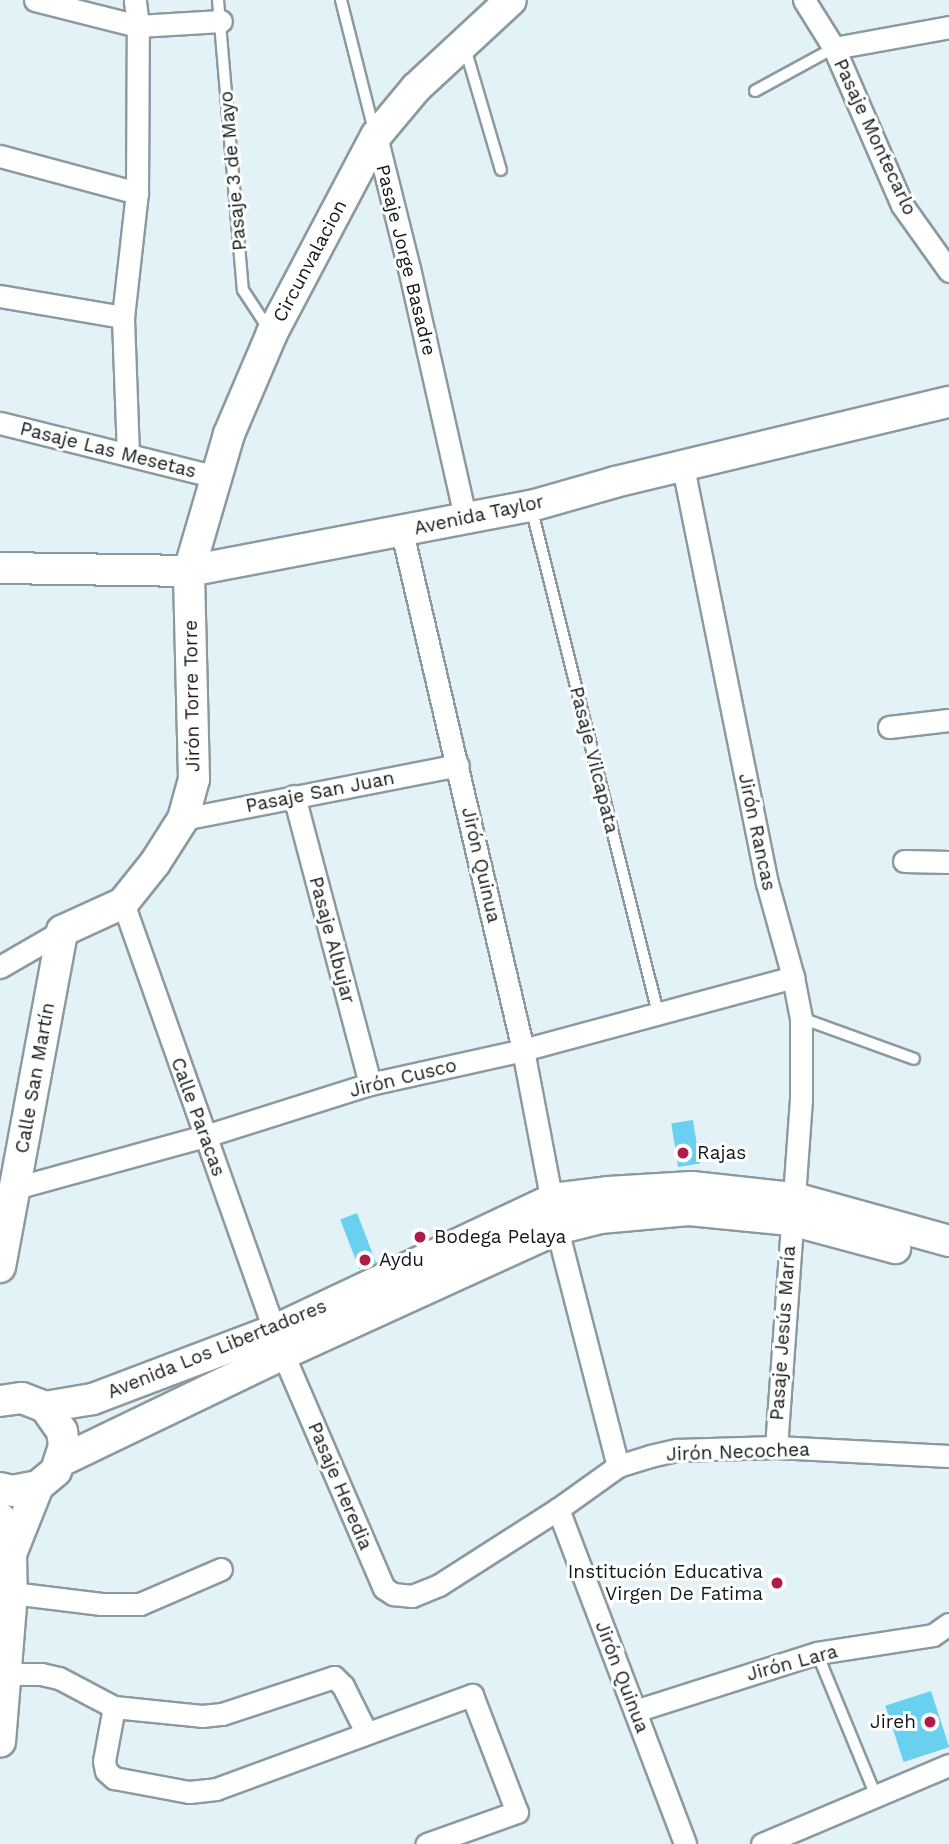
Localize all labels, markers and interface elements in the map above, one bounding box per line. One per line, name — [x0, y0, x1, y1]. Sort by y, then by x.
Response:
street label: Pasaje Montecarlo — [829, 55, 921, 219]
street label: Pasaje 3 de Mayo — [215, 90, 251, 252]
street label: Pasaje Jorge Basadre — [371, 162, 441, 358]
street label: Circunvalacion — [268, 196, 352, 326]
street label: Pasaje Las Mesetas — [18, 417, 198, 483]
street label: Avenida Taylor — [411, 490, 547, 540]
street label: Jirón Torre Torre — [179, 619, 205, 773]
street label: Pasaje Vilcapata — [565, 684, 623, 836]
street label: Pasaje San Juan — [244, 766, 396, 818]
street label: Jirón Rancas — [733, 771, 781, 893]
street label: Jirón Quinua — [457, 805, 505, 925]
street label: Pasaje Albujar — [304, 874, 360, 1006]
street label: Calle San Martín — [11, 1001, 59, 1155]
street label: Calle Paracas — [166, 1054, 230, 1180]
street label: Jirón Cusco — [347, 1054, 459, 1102]
place label: Rajas — [697, 1142, 746, 1164]
marker: Rajas — [675, 1145, 691, 1161]
place label: Bodega Pelaya — [434, 1226, 567, 1248]
marker: Bodega Pelaya — [412, 1229, 428, 1245]
street label: Pasaje Jesús María — [765, 1245, 801, 1421]
place label: Aydu — [379, 1249, 424, 1271]
marker: Aydu — [357, 1252, 373, 1268]
street label: Avenida Los Libertadores — [104, 1294, 330, 1404]
street label: Pasaje Heredia — [303, 1419, 377, 1553]
street label: Jirón Necochea — [666, 1438, 810, 1466]
place label: Institución Educativa Virgen De Fatima — [568, 1561, 763, 1605]
marker: Institución Educativa Virgen De Fatima — [769, 1575, 785, 1591]
street label: Jirón Quinua — [590, 1618, 654, 1736]
street label: Jirón Lara — [744, 1640, 840, 1686]
place label: Jireh — [870, 1711, 916, 1733]
marker: Jireh — [922, 1714, 938, 1730]

